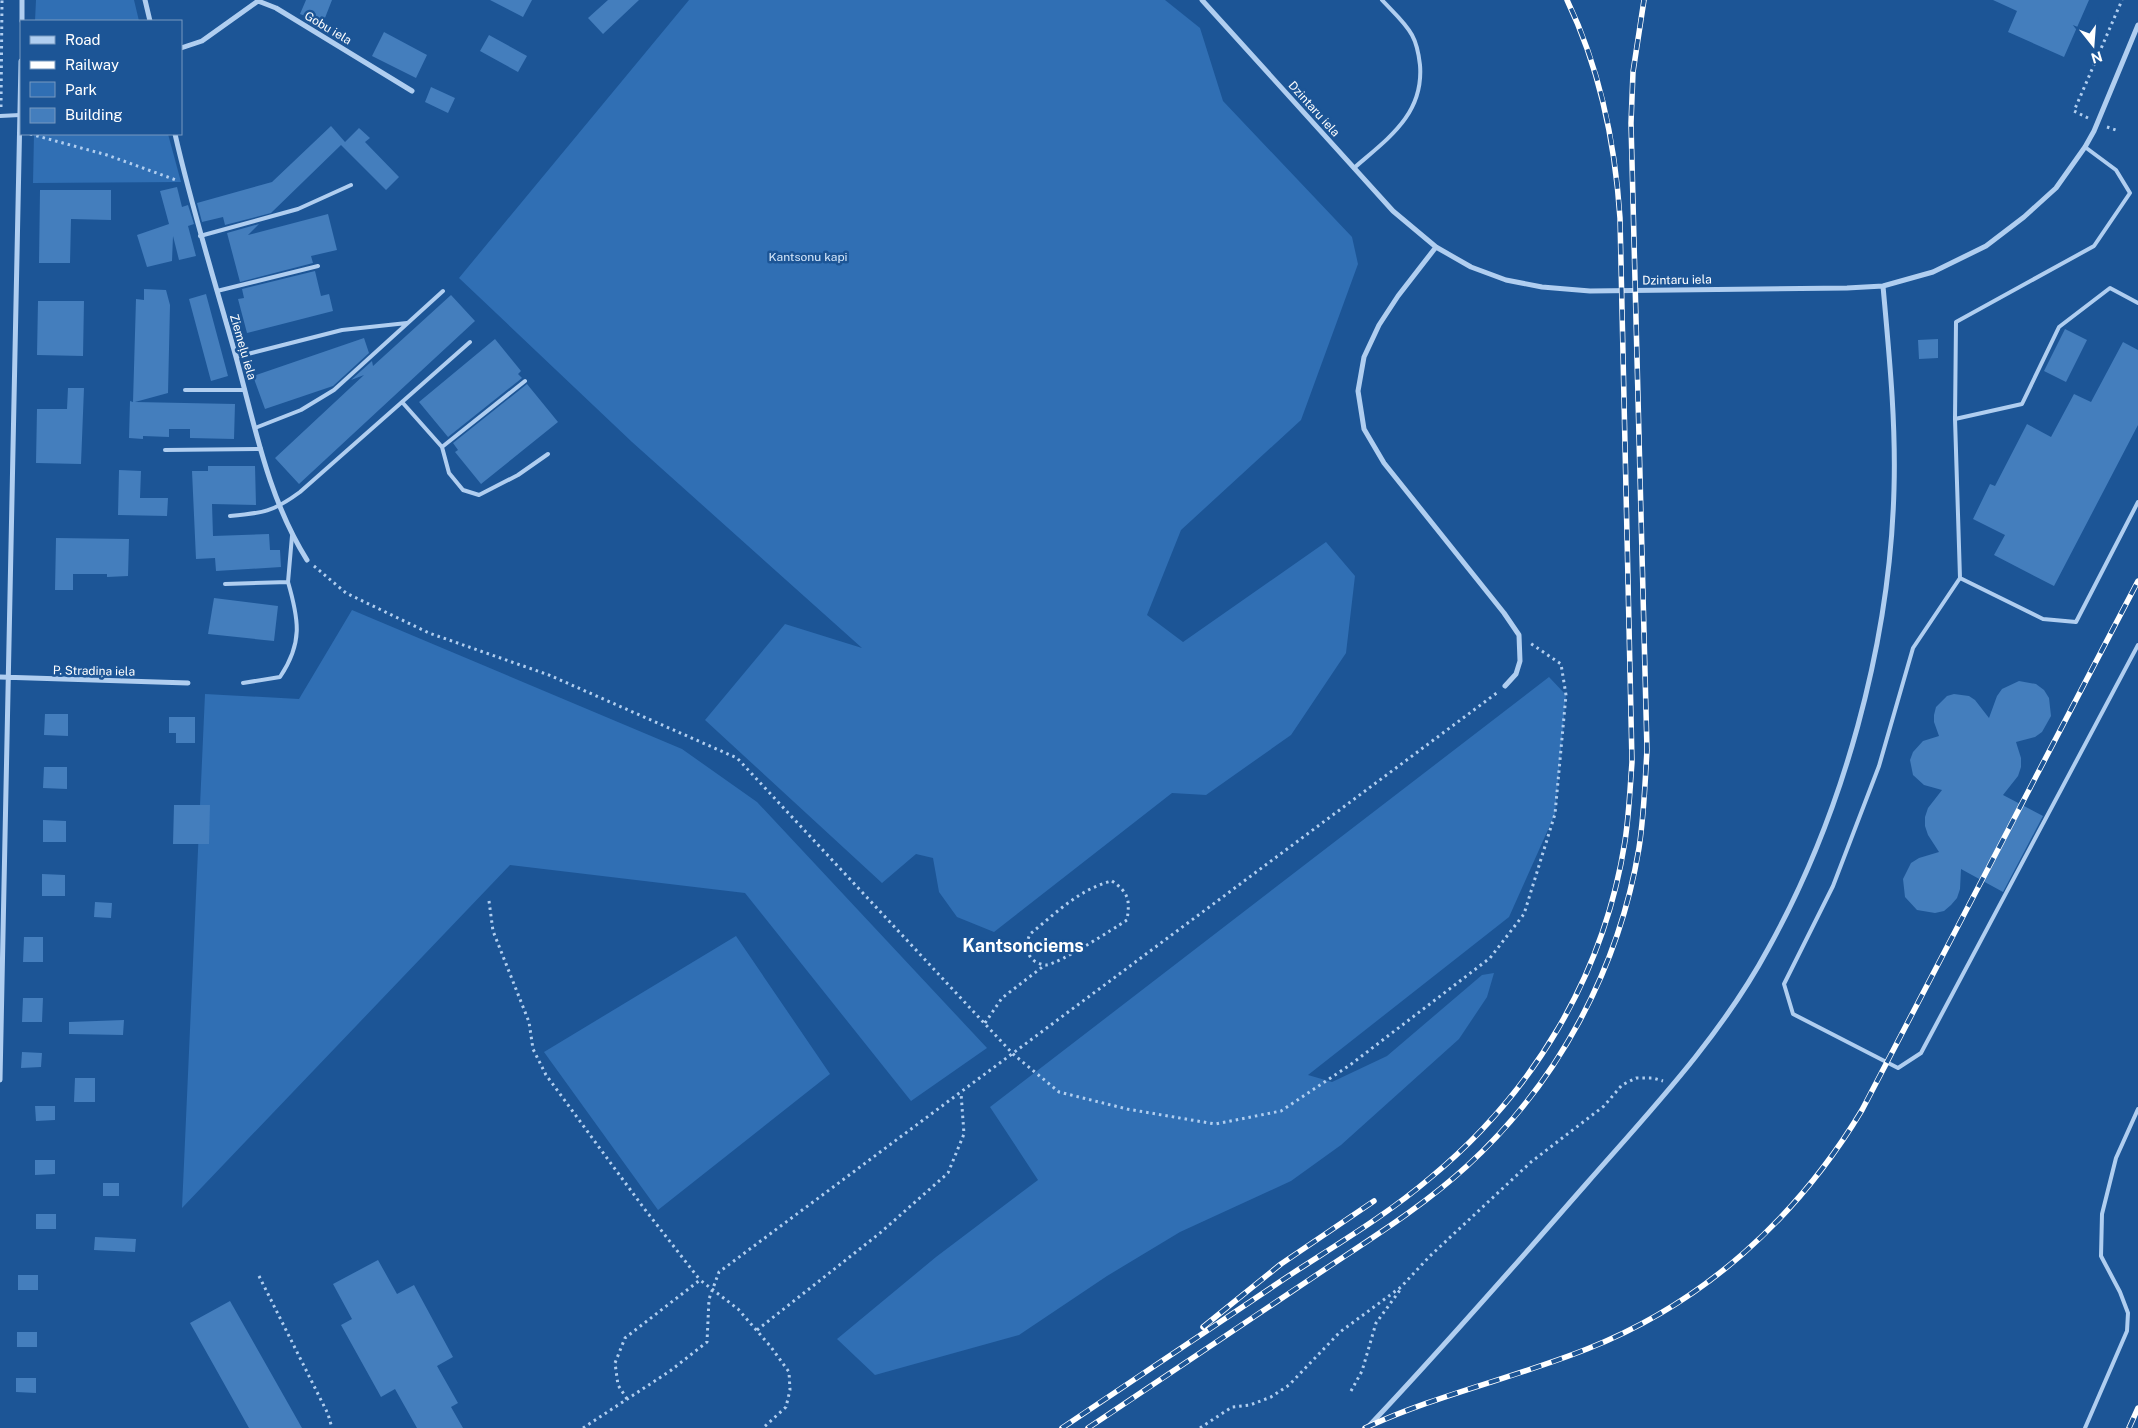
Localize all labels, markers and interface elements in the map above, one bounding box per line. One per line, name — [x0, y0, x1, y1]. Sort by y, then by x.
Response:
street label: Gobu iela — [302, 8, 354, 48]
legend — [20, 20, 182, 135]
north arrow — [2068, 20, 2118, 70]
text: Road — [65, 31, 101, 48]
text: N — [2089, 48, 2104, 67]
text: Railway — [65, 56, 119, 73]
street label: Dzintaru iela — [1286, 78, 1342, 140]
text: Park — [65, 81, 97, 98]
text: Building — [65, 106, 123, 123]
park label: Kantsonu kapi — [768, 250, 848, 264]
street label: Dzintaru iela — [1642, 272, 1712, 288]
street label: Ziemeļu iela — [227, 313, 259, 381]
street label: P. Stradiņa iela — [53, 663, 135, 679]
district label: Kantsonciems — [962, 935, 1084, 956]

